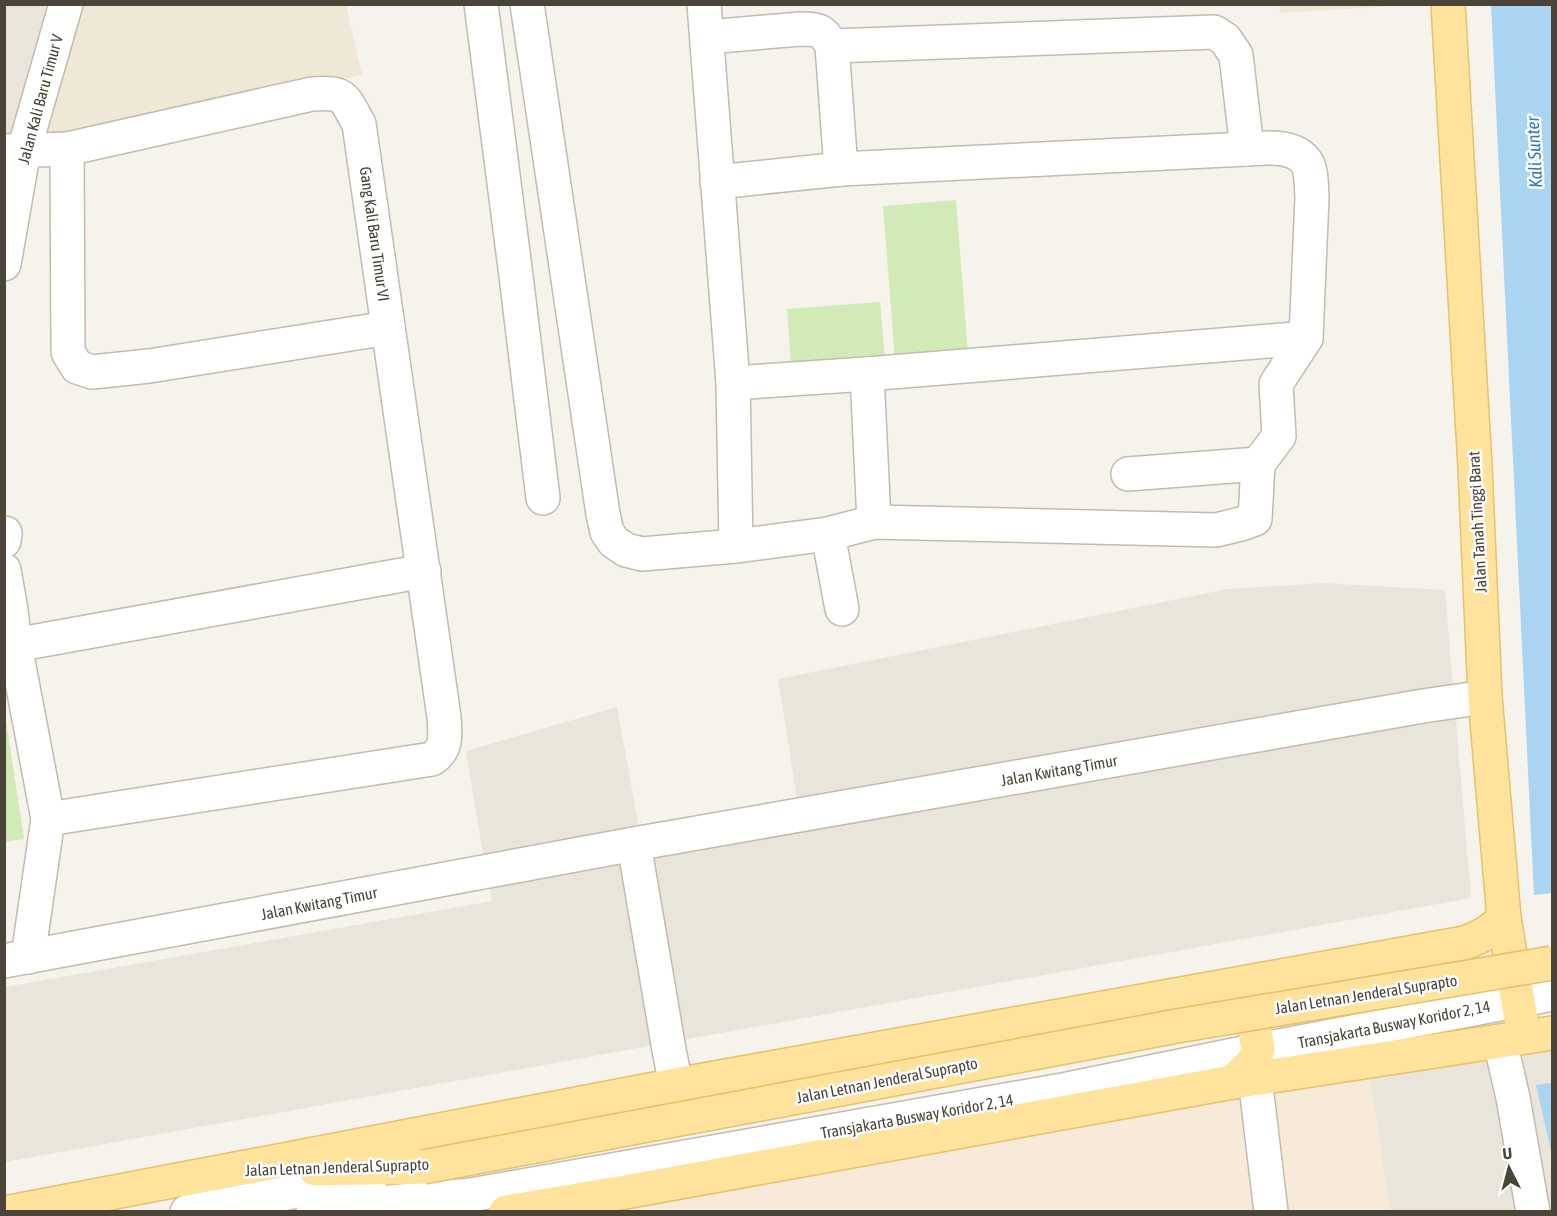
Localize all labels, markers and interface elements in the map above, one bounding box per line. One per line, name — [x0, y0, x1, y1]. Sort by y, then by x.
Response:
street label: Jalan Kali Baru Timur V — [14, 32, 66, 166]
water label: Kali Sunter — [1522, 115, 1546, 188]
street label: Gang Kali Baru Timur VI — [356, 165, 393, 303]
street label: Jalan Tanah Tinggi Barat — [1464, 450, 1491, 593]
street label: Jalan Kwitang Timur — [999, 751, 1119, 790]
street label: Jalan Kwitang Timur — [259, 883, 379, 924]
street label: Jalan Letnan Jenderal Suprapto — [1274, 971, 1458, 1018]
street label: Transjakarta Busway Koridor 2, 14 — [1296, 997, 1492, 1052]
street label: Jalan Letnan Jenderal Suprapto — [795, 1054, 979, 1107]
street label: Transjakarta Busway Koridor 2, 14 — [819, 1090, 1015, 1143]
north arrow — [1479, 1138, 1539, 1198]
text: U — [1502, 1144, 1513, 1163]
street label: Jalan Letnan Jenderal Suprapto — [245, 1155, 429, 1180]

